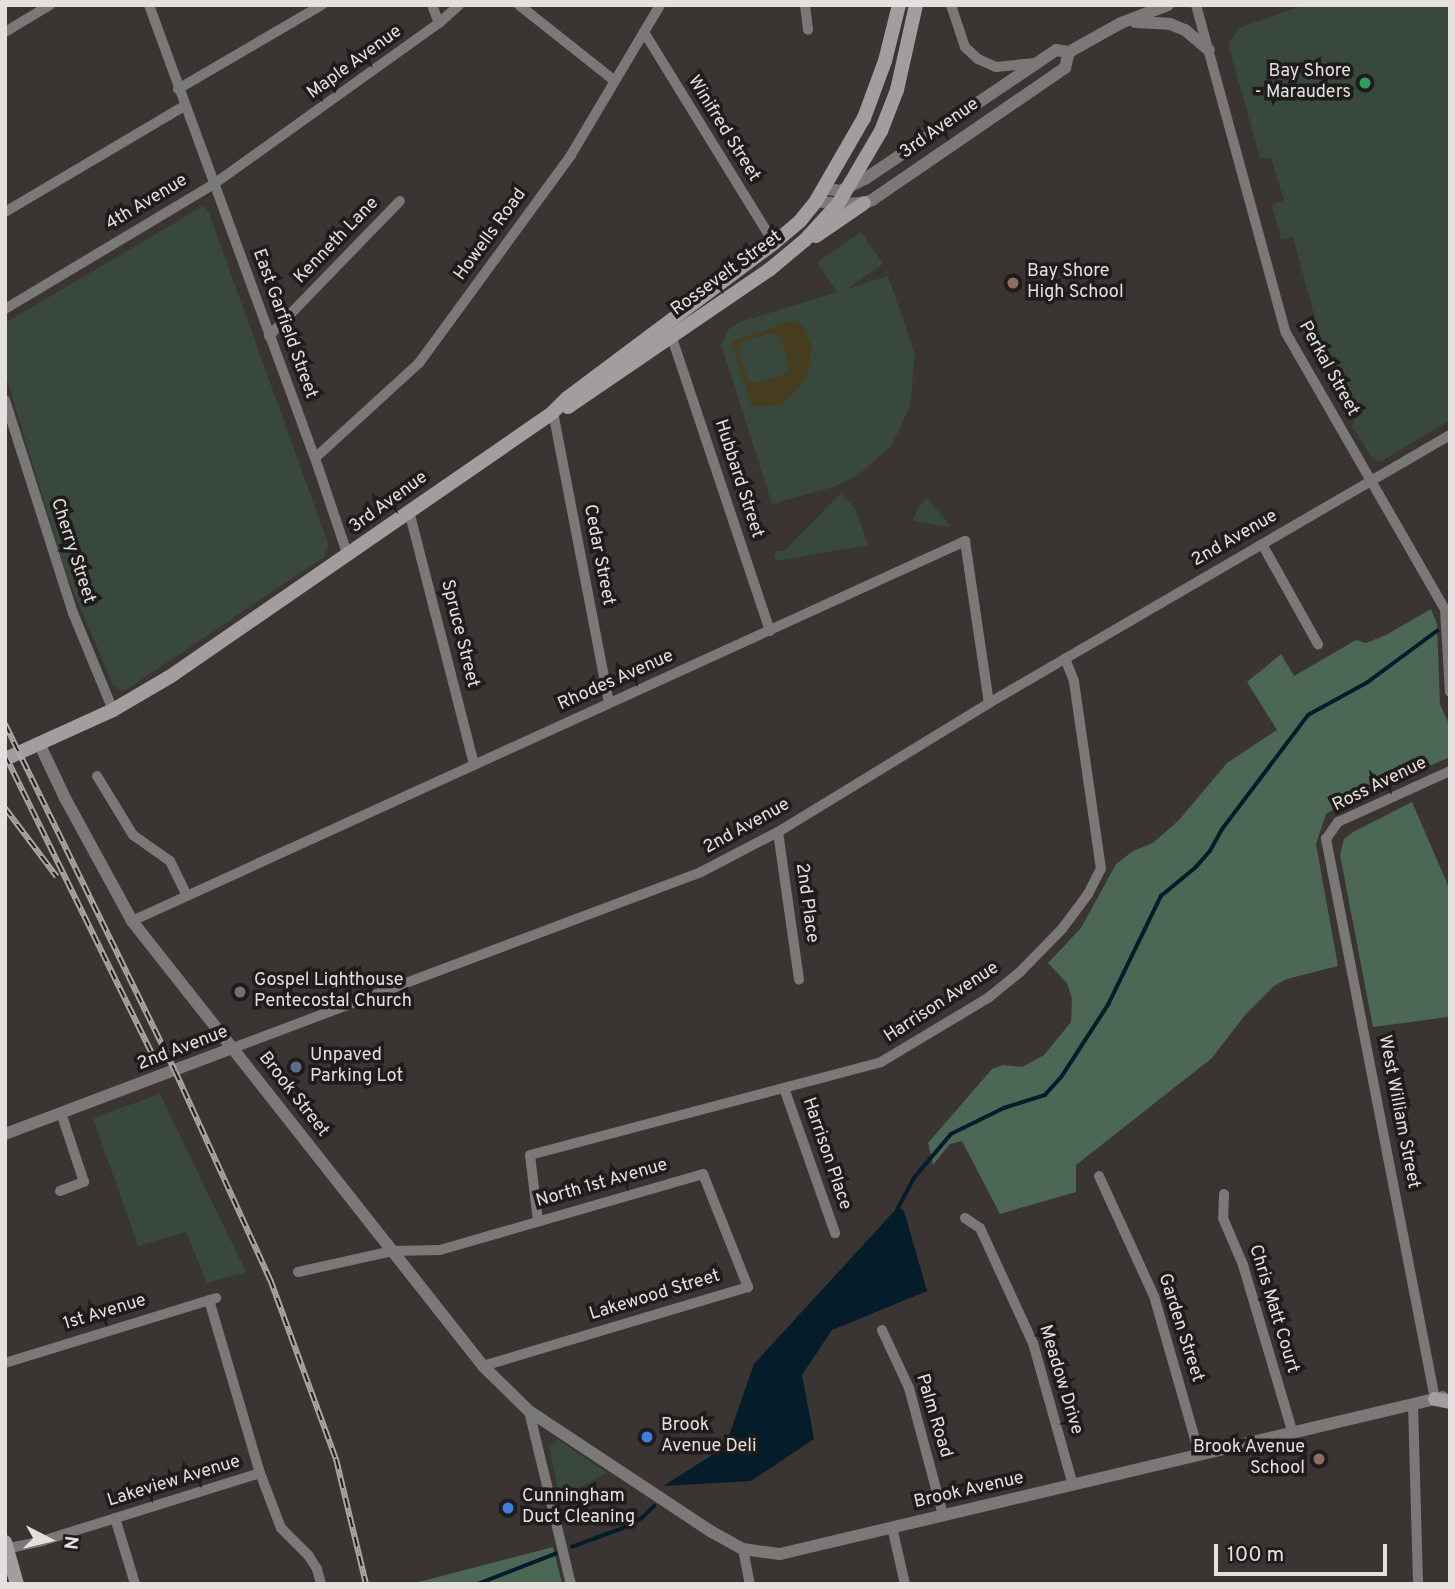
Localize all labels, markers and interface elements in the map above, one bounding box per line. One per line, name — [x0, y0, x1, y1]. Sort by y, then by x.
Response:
street label: Maple Avenue — [303, 21, 407, 105]
place label: Bay Shore - Marauders — [1255, 62, 1351, 104]
street label: Winifred Street — [682, 72, 764, 186]
marker: Bay Shore - Marauders — [1357, 75, 1373, 91]
street label: 3rd Avenue — [896, 94, 984, 164]
street label: 4th Avenue — [102, 170, 192, 236]
street label: Howells Road — [450, 185, 532, 285]
street label: Kenneth Lane — [290, 193, 384, 289]
street label: Rossevelt Street — [667, 227, 787, 321]
street label: East Garfield Street — [247, 246, 321, 402]
place label: Bay Shore High School — [1027, 262, 1124, 304]
marker: Bay Shore High School — [1005, 275, 1021, 291]
street label: Perkal Street — [1293, 318, 1363, 420]
street label: Hubbard Street — [709, 417, 767, 541]
street label: 3rd Avenue — [345, 467, 433, 539]
street label: Cherry Street — [45, 496, 99, 606]
street label: Cedar Street — [578, 503, 618, 607]
street label: 2nd Avenue — [1188, 506, 1282, 572]
street label: Spruce Street — [435, 578, 483, 690]
street label: Rhodes Avenue — [554, 646, 678, 716]
street label: Ross Avenue — [1329, 753, 1431, 817]
street label: 2nd Avenue — [700, 794, 794, 860]
street label: 2nd Place — [790, 862, 822, 944]
street label: Harrison Avenue — [880, 958, 1004, 1048]
place label: Gospel Lighthouse Pentecostal Church — [254, 971, 412, 1014]
marker: Gospel Lighthouse Pentecostal Church — [232, 984, 248, 1000]
street label: 2nd Avenue — [134, 1022, 232, 1076]
street label: West William Street — [1373, 1033, 1423, 1191]
place label: Unpaved Parking Lot — [310, 1046, 403, 1088]
street label: Brook Street — [253, 1048, 333, 1142]
marker: Unpaved Parking Lot — [288, 1059, 304, 1075]
street label: Harrison Place — [797, 1095, 855, 1213]
street label: North 1st Avenue — [533, 1155, 671, 1213]
street label: Chris Matt Court — [1243, 1242, 1303, 1376]
street label: Lakewood Street — [587, 1266, 723, 1326]
street label: Garden Street — [1152, 1271, 1208, 1385]
street label: 1st Avenue — [61, 1290, 149, 1336]
street label: Meadow Drive — [1033, 1323, 1087, 1437]
street label: Palm Road — [910, 1372, 956, 1460]
place label: Brook Avenue Deli — [661, 1416, 756, 1458]
marker: Brook Avenue Deli — [639, 1429, 655, 1445]
place label: Brook Avenue School — [1192, 1438, 1305, 1480]
street label: Lakeview Avenue — [105, 1451, 243, 1513]
marker: Brook Avenue School — [1311, 1451, 1327, 1467]
street label: Brook Avenue — [912, 1468, 1026, 1514]
place label: Cunningham Duct Cleaning — [522, 1487, 635, 1530]
marker: Cunningham Duct Cleaning — [500, 1500, 516, 1516]
north arrow — [14, 1505, 84, 1575]
scale bar — [1217, 1530, 1390, 1574]
text: N — [57, 1534, 83, 1551]
text: 100 m — [1227, 1542, 1284, 1569]

